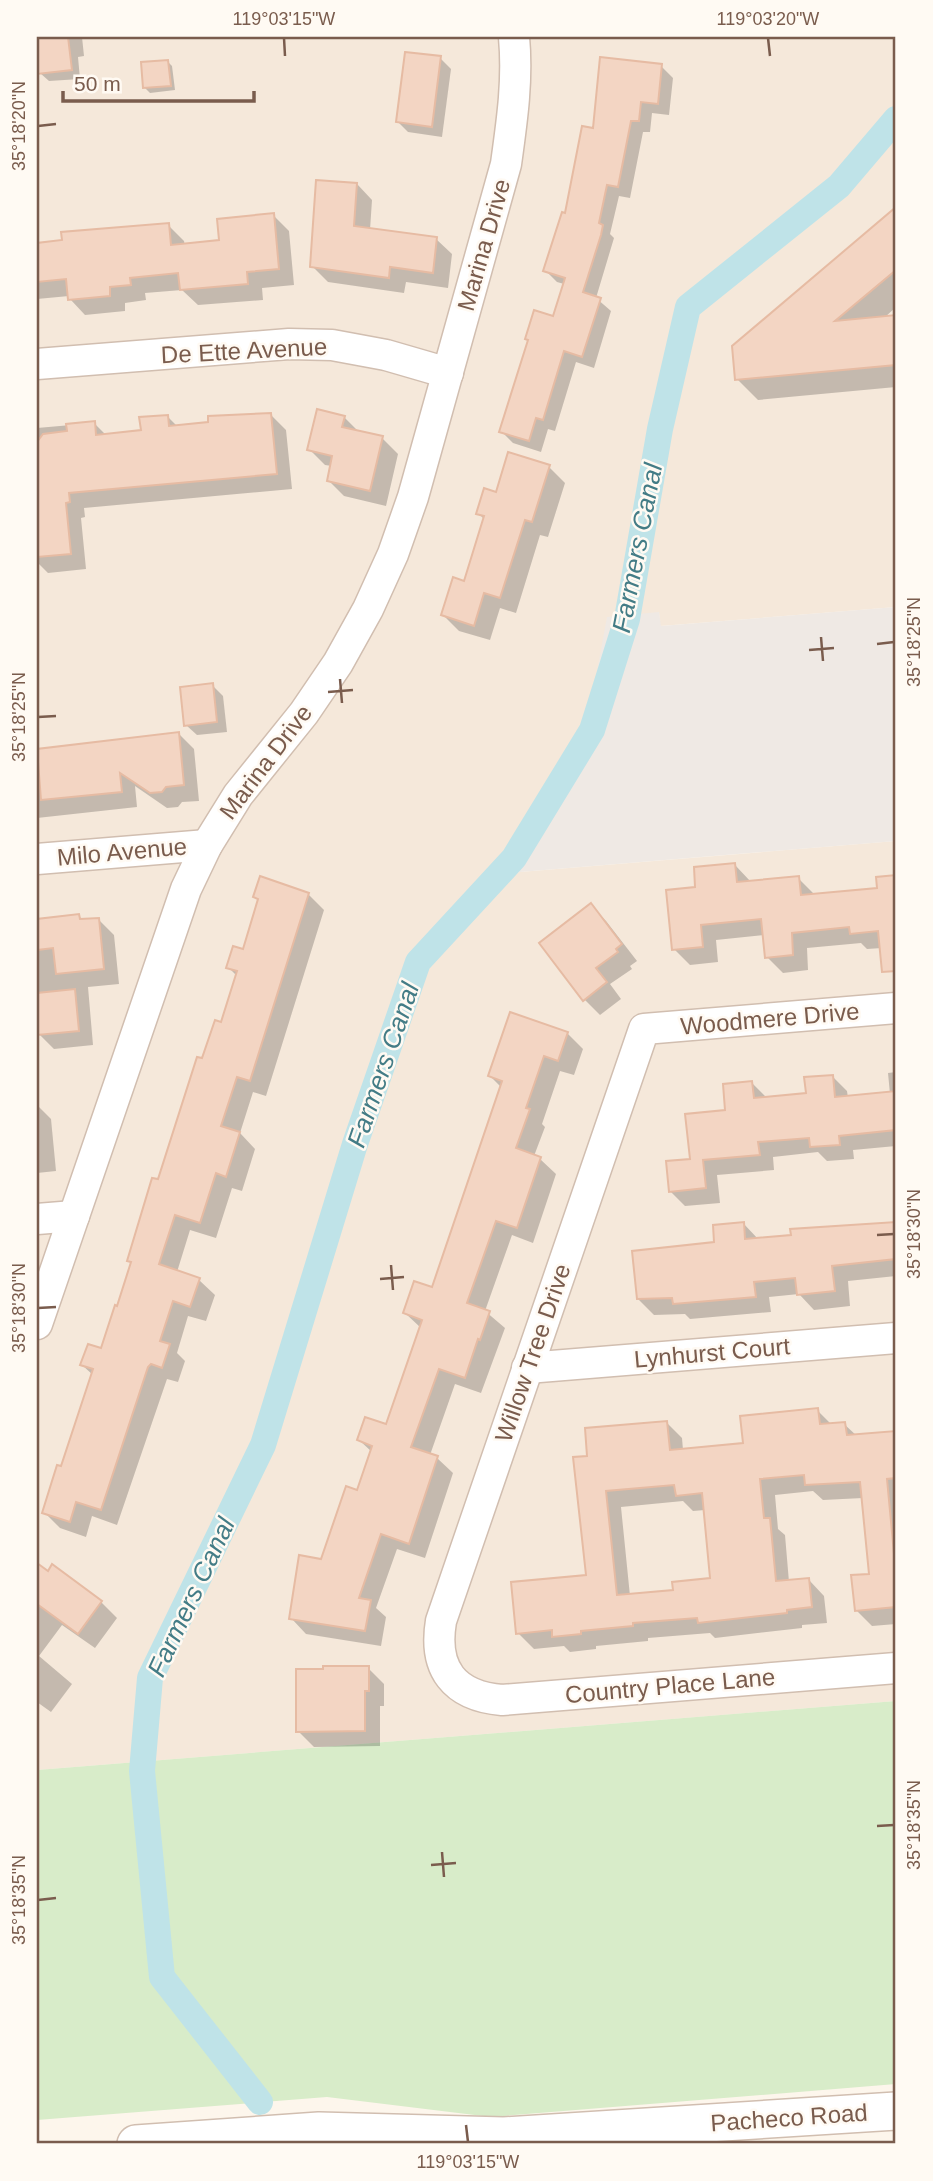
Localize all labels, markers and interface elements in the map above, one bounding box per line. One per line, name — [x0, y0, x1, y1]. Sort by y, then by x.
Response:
text: 119°03'15"W — [233, 9, 335, 29]
text: 119°03'20"W — [717, 9, 819, 29]
scale bar — [63, 60, 254, 104]
text: 50 m — [74, 72, 121, 95]
text: 35°18'20"N — [9, 81, 29, 171]
street label: Marina Drive — [452, 176, 515, 314]
street label: De Ette Avenue — [160, 333, 328, 368]
water label: Farmers Canal — [606, 460, 668, 635]
text: 35°18'25"N — [904, 597, 924, 687]
text: 35°18'25"N — [9, 672, 29, 762]
street label: Marina Drive — [214, 699, 317, 824]
street label: Milo Avenue — [56, 832, 188, 871]
water label: Farmers Canal — [341, 978, 426, 1151]
street label: Woodmere Drive — [679, 997, 861, 1040]
text: 35°18'30"N — [904, 1189, 924, 1279]
street label: Willow Tree Drive — [489, 1260, 576, 1445]
text: 35°18'30"N — [9, 1263, 29, 1353]
street label: Lynhurst Court — [633, 1332, 791, 1373]
water label: Farmers Canal — [141, 1512, 241, 1681]
street label: Country Place Lane — [564, 1663, 776, 1708]
text: 35°18'35"N — [904, 1780, 924, 1870]
text: 35°18'35"N — [9, 1855, 29, 1945]
street label: Pacheco Road — [709, 2099, 868, 2136]
text: 119°03'15"W — [417, 2152, 519, 2172]

